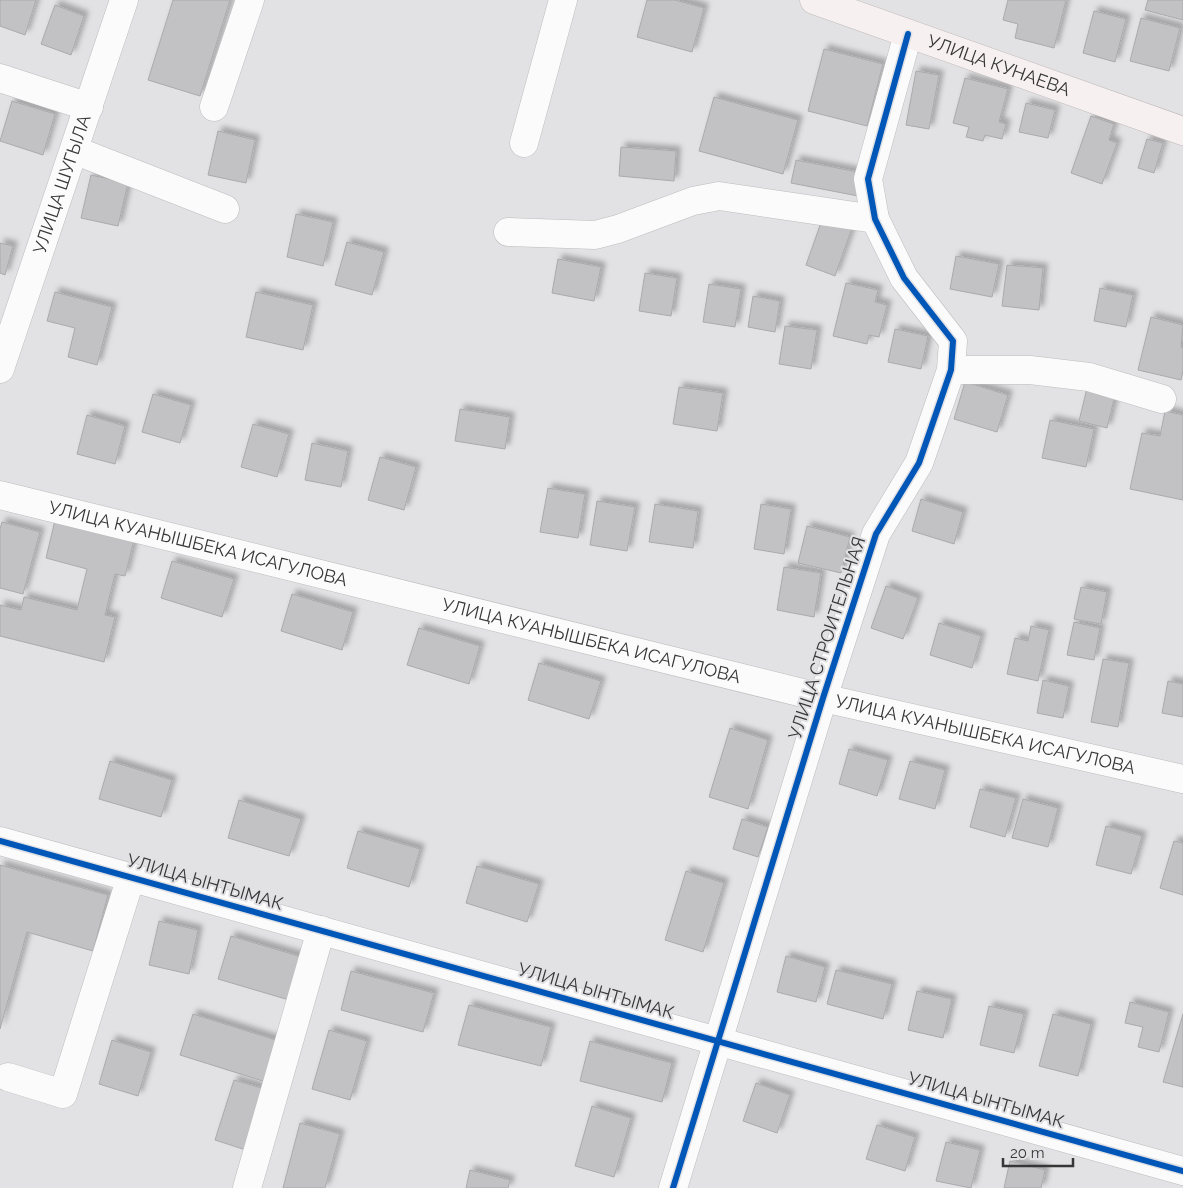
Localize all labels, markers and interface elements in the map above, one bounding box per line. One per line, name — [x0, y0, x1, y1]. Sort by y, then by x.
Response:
street label: УЛИЦА КУНАЕВА — [925, 30, 1073, 100]
street label: УЛИЦА ШУГЫЛА — [29, 112, 95, 256]
street label: УЛИЦА КУАНЫШБЕКА ИСАГУЛОВА — [47, 496, 350, 590]
street label: УЛИЦА СТРОИТЕЛЬНАЯ — [784, 534, 869, 742]
street label: УЛИЦА КУАНЫШБЕКА ИСАГУЛОВА — [440, 593, 743, 687]
street label: УЛИЦА КУАНЫШБЕКА ИСАГУЛОВА — [833, 690, 1137, 778]
street label: УЛИЦА ЫНТЫМАК — [125, 849, 286, 914]
street label: УЛИЦА ЫНТЫМАК — [516, 958, 677, 1023]
street label: УЛИЦА ЫНТЫМАК — [906, 1067, 1067, 1132]
scale bar — [1003, 1136, 1073, 1168]
text: 20 m — [1010, 1144, 1045, 1162]

